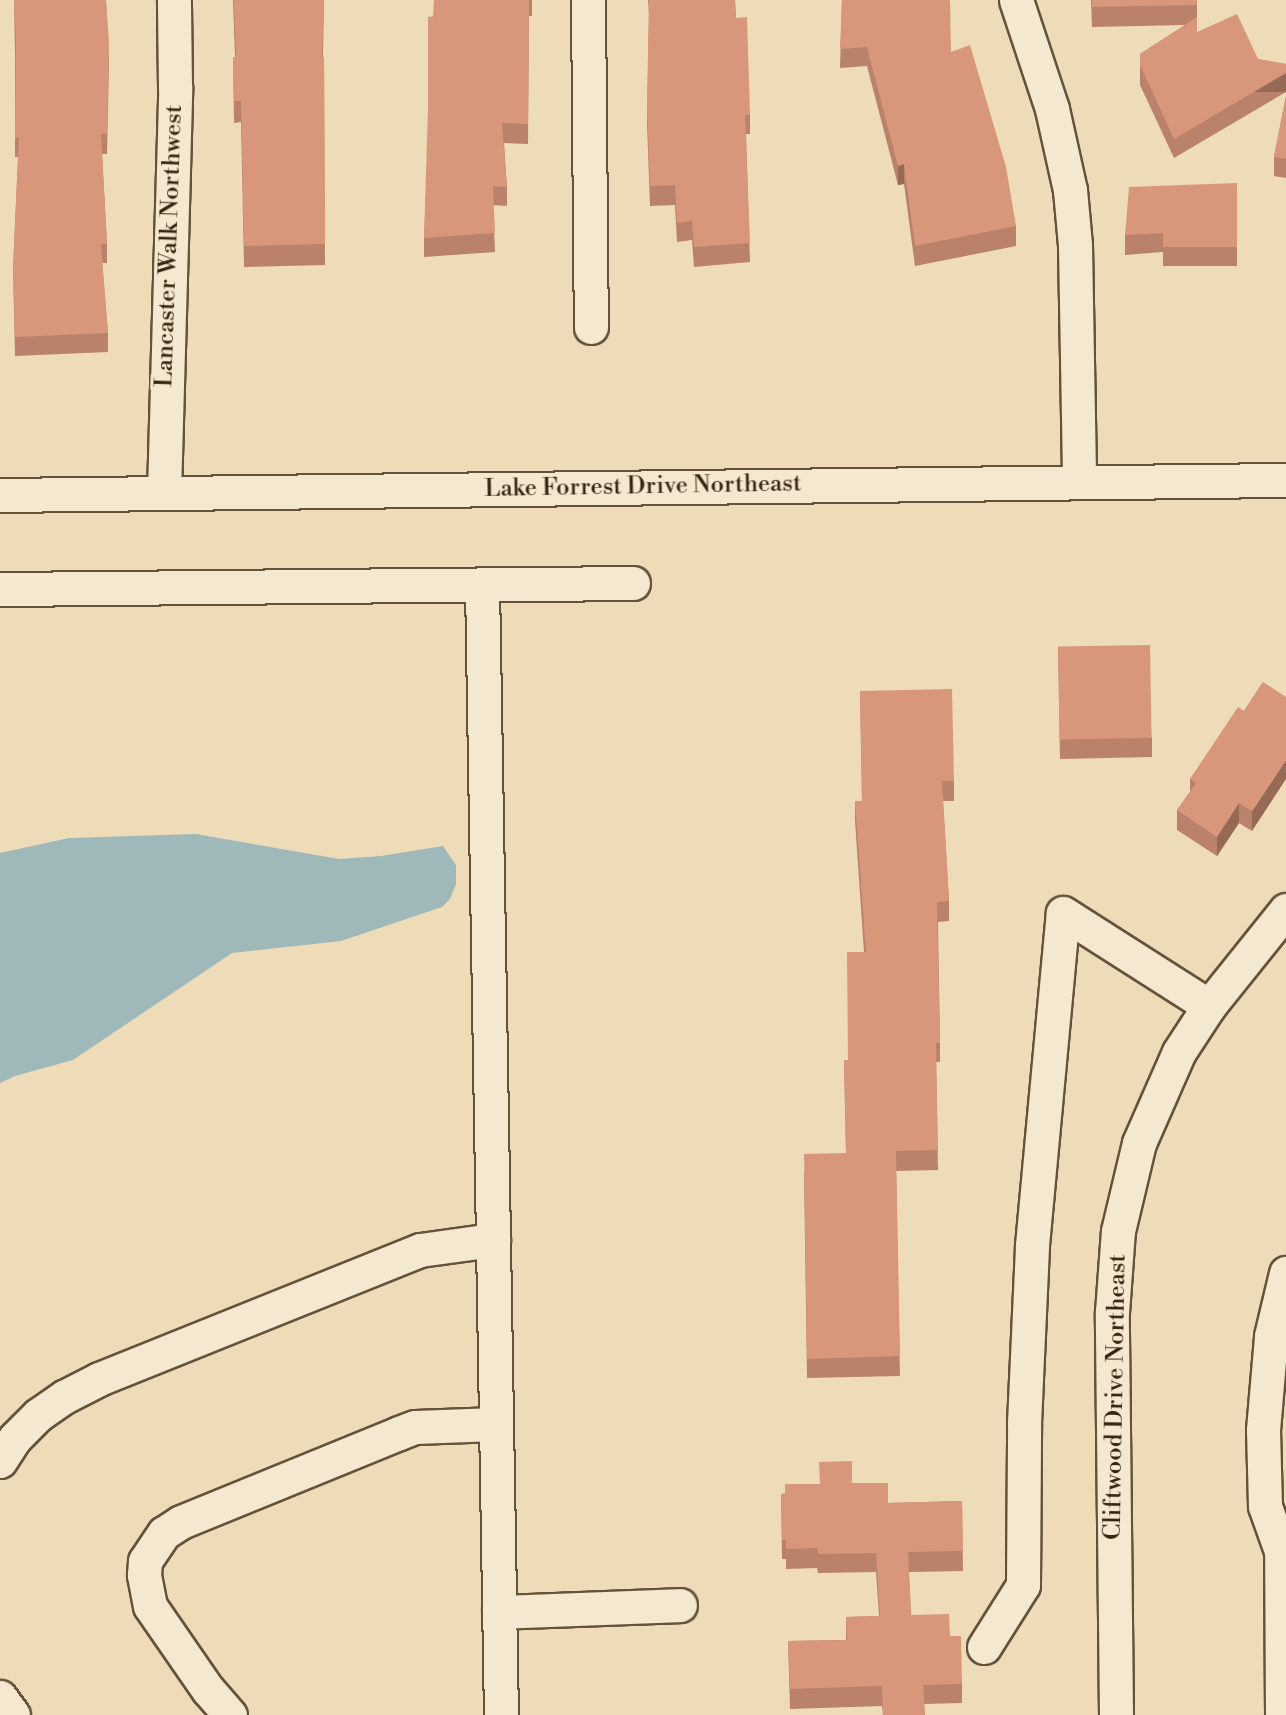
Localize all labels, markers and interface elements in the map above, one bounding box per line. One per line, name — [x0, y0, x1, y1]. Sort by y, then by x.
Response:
street label: Lancaster Walk Northwest — [151, 104, 189, 388]
street label: Lake Forrest Drive Northeast — [484, 470, 802, 504]
street label: Cliftwood Drive Northeast — [1099, 1254, 1133, 1540]

